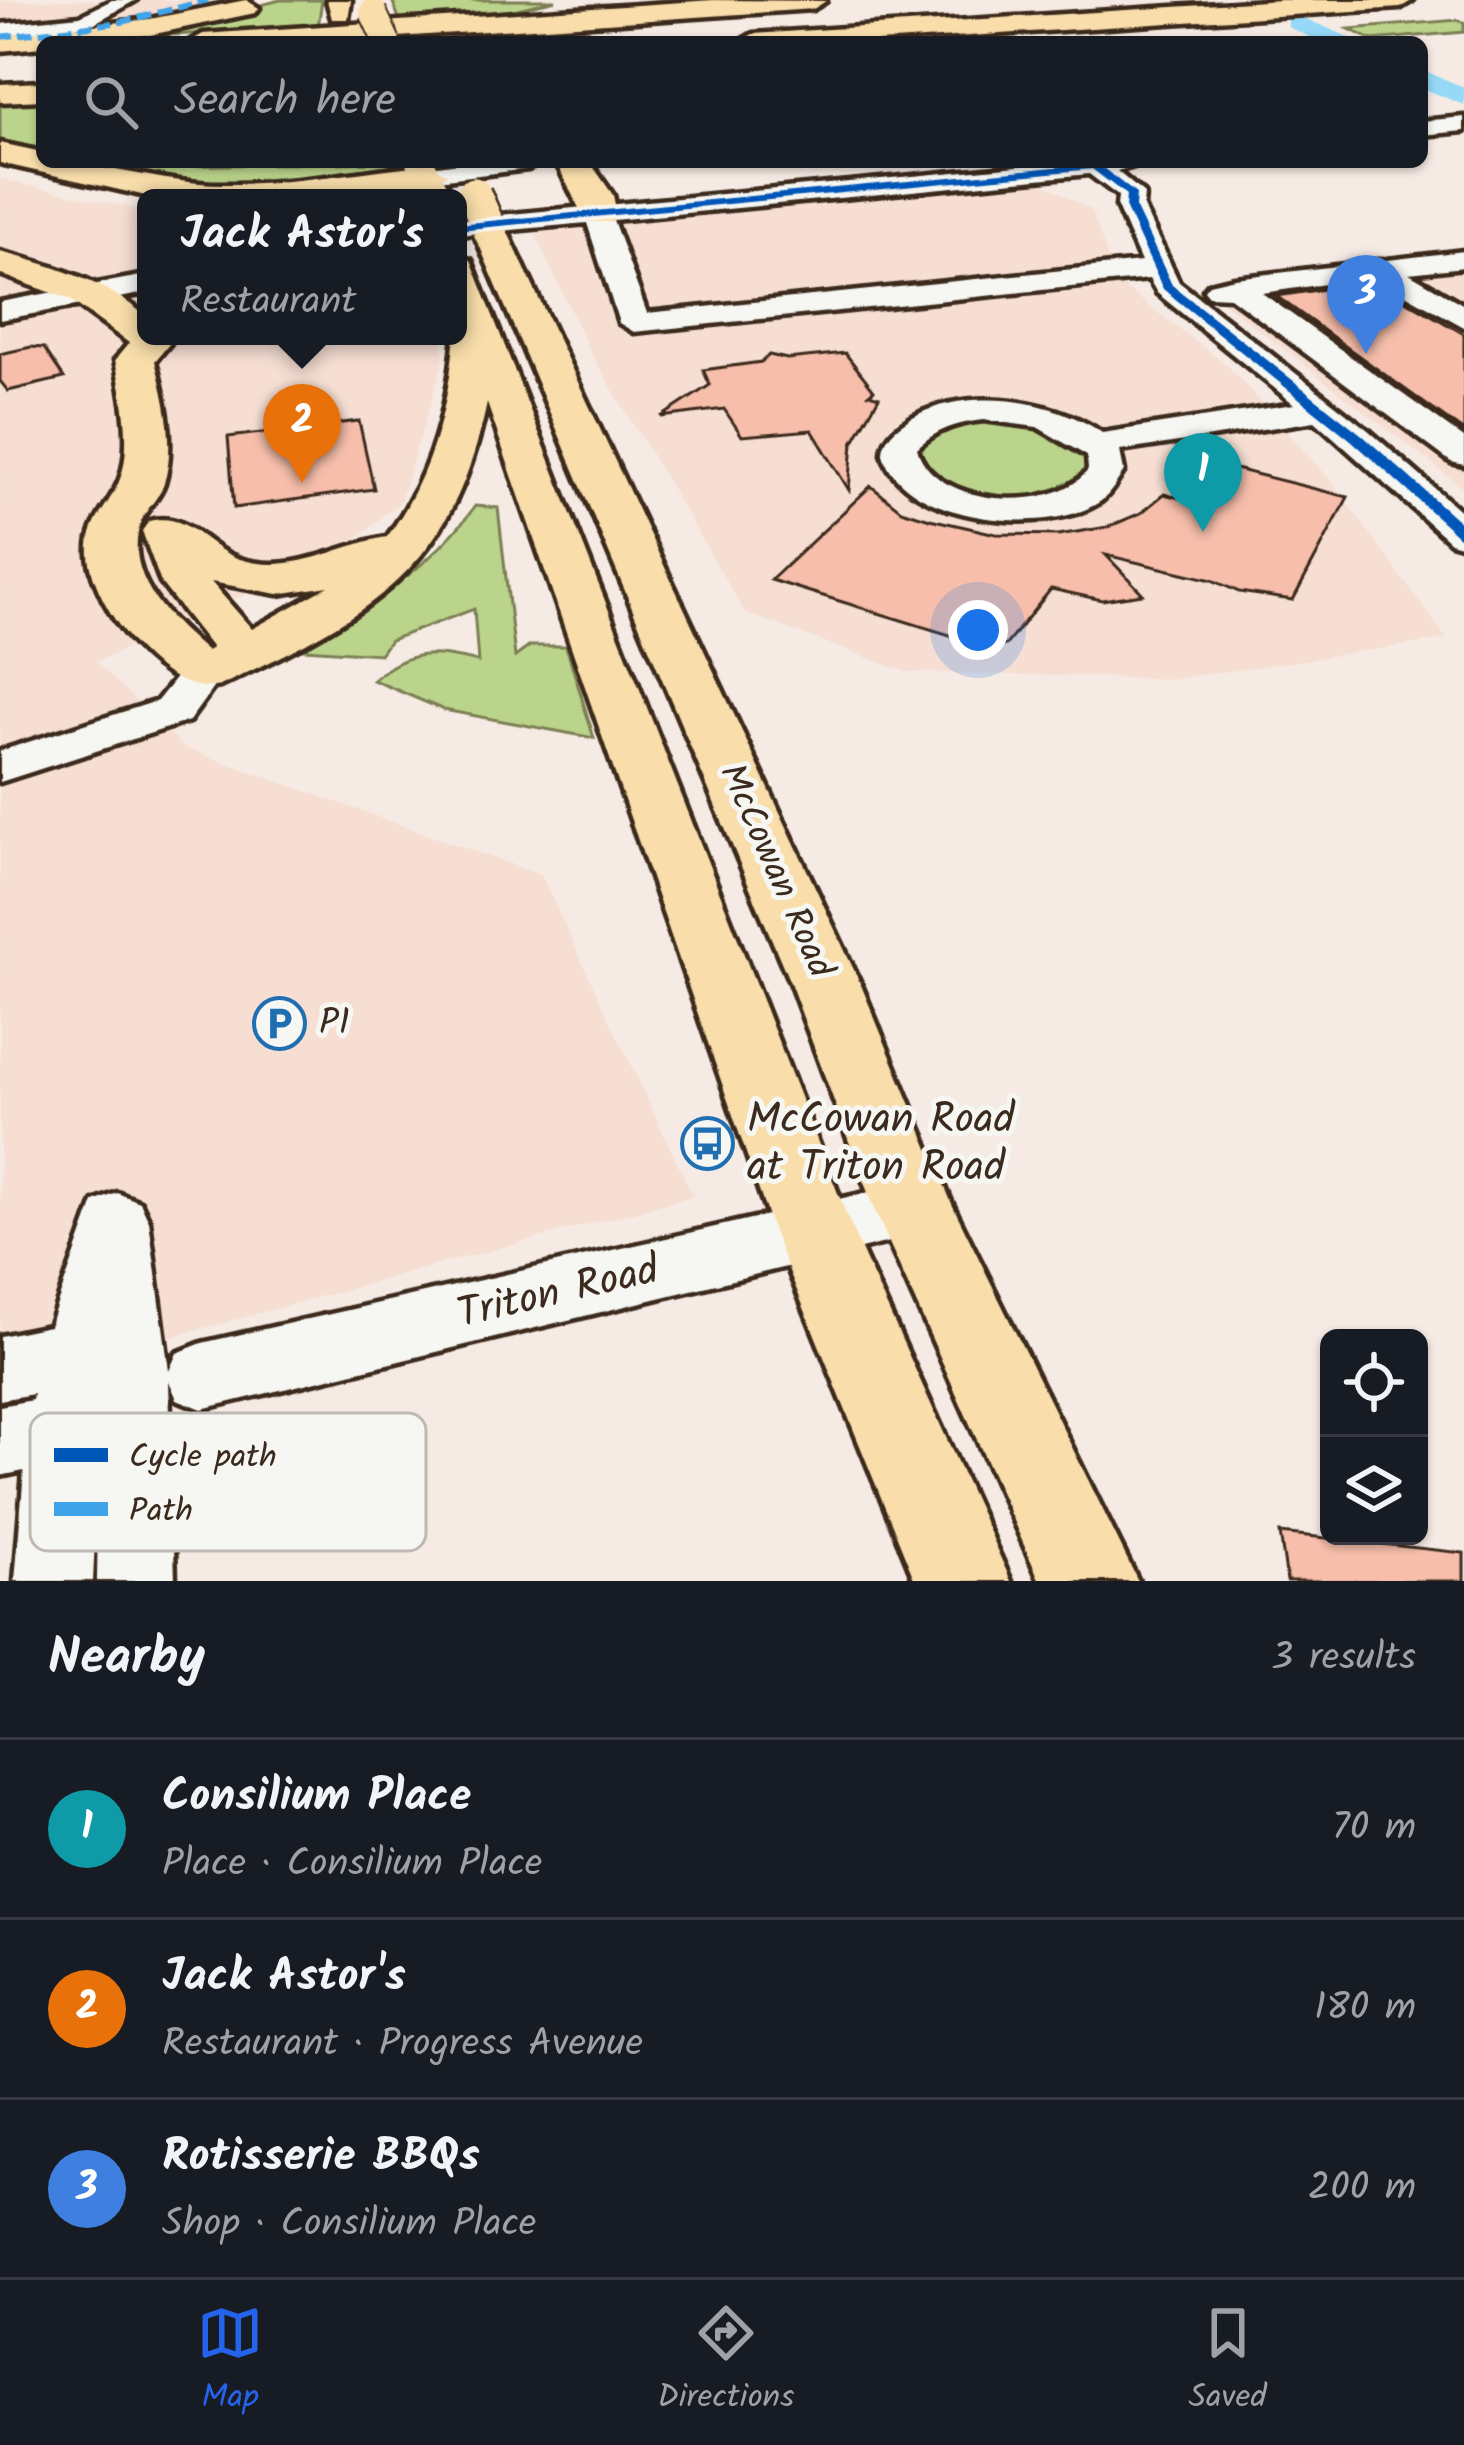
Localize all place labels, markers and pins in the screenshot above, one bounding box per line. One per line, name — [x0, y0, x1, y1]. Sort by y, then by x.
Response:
pin: 3 — [1327, 255, 1405, 354]
pin: 2 — [263, 384, 341, 483]
pin: 1 — [1164, 433, 1242, 532]
parking icon: P1 — [252, 996, 308, 1052]
place label: P1 — [319, 996, 350, 1053]
place label: McCowan Road at Triton Road — [747, 1087, 1015, 1202]
bus stop icon: McCowan Road at Triton Road — [680, 1116, 736, 1172]

